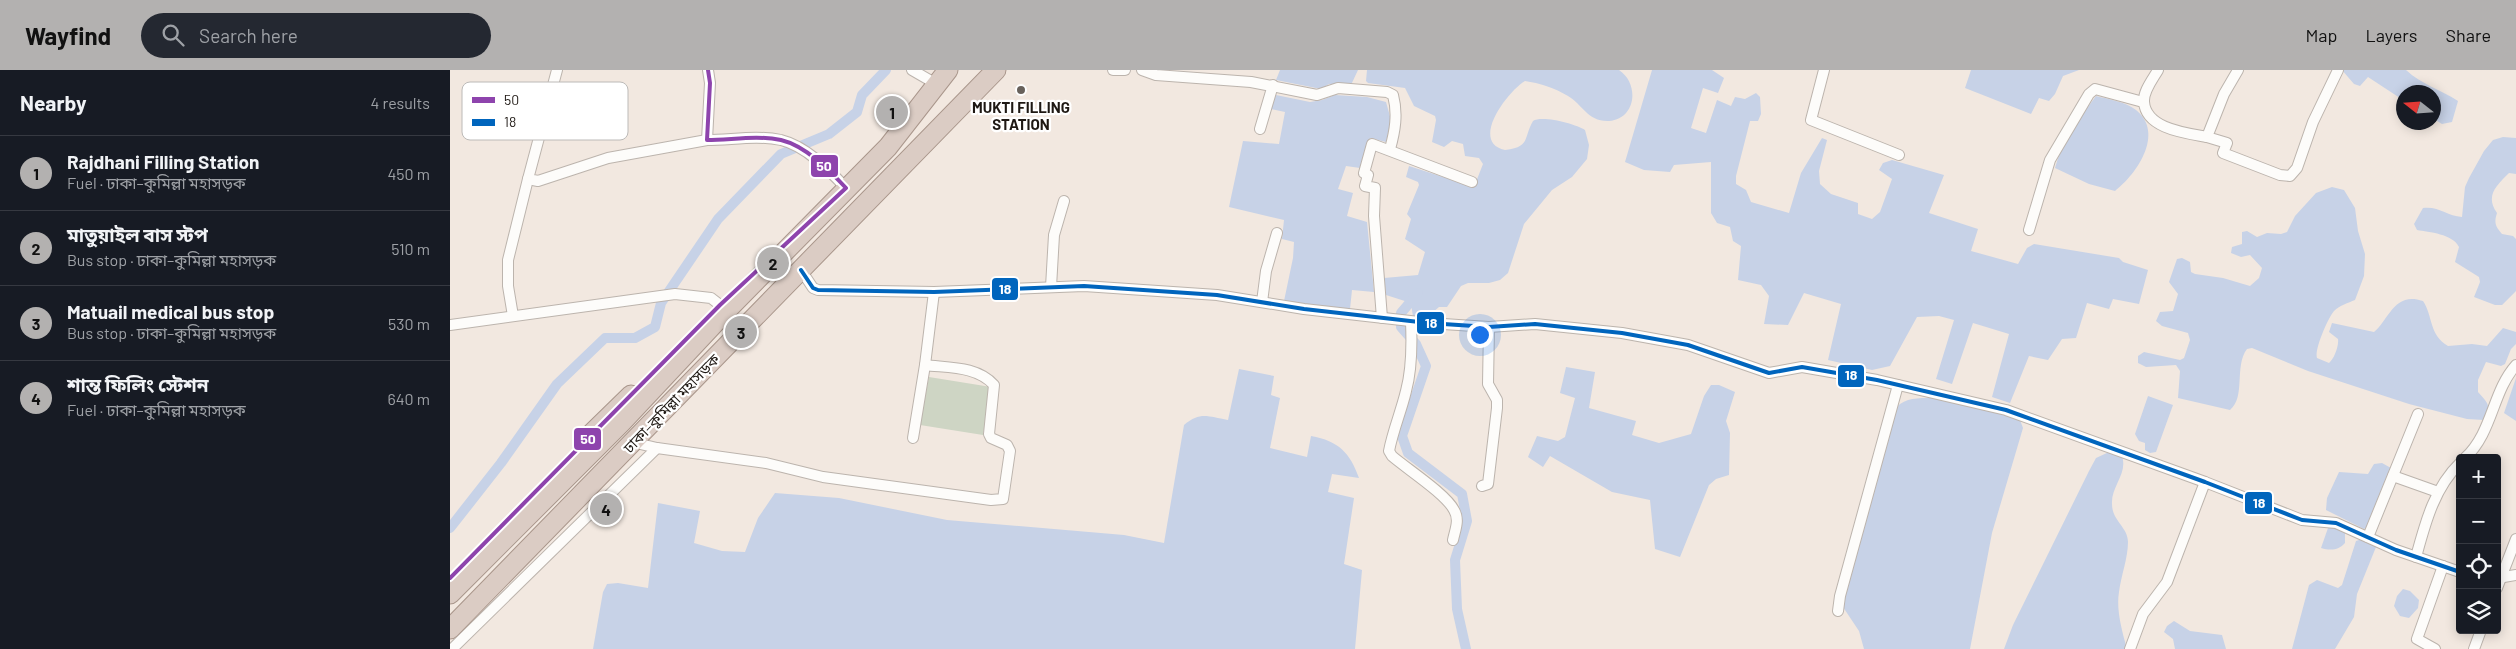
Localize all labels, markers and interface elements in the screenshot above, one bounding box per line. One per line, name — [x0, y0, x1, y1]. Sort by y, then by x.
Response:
search box — [141, 13, 491, 58]
text: Wayfind — [25, 21, 111, 50]
icon: search — [159, 21, 187, 49]
text: Search here — [199, 24, 298, 47]
text: Map — [2305, 24, 2337, 46]
text: Layers — [2365, 24, 2418, 46]
text: Share — [2446, 24, 2491, 46]
legend — [462, 82, 628, 140]
marker: MUKTI FILLING STATION — [1015, 84, 1027, 96]
north arrow — [2396, 85, 2441, 130]
text: Nearby — [20, 90, 86, 115]
text: 50 — [504, 91, 519, 108]
text: 4 results — [370, 93, 430, 112]
pin: 1 — [876, 93, 908, 131]
place label: MUKTI FILLING STATION — [972, 98, 1070, 133]
text: 18 — [504, 113, 516, 130]
text: Rajdhani Filling Station — [67, 150, 260, 173]
line badge: 50 — [810, 154, 839, 178]
text: 50 — [816, 157, 832, 174]
text: 1 — [33, 164, 39, 183]
text: 450 m — [387, 164, 430, 183]
text: Fuel · ঢাকা–কুমিল্লা মহাসড়ক — [67, 173, 246, 192]
text: মাতুয়াইল বাস স্টপ — [67, 223, 208, 246]
text: 2 — [32, 239, 40, 258]
text: 510 m — [391, 239, 430, 258]
pin: 2 — [757, 244, 789, 282]
text: Bus stop · ঢাকা–কুমিল্লা মহাসড়ক — [67, 250, 276, 269]
line badge: 18 — [991, 277, 1019, 301]
text: 18 — [999, 280, 1012, 297]
text: Matuail medical bus stop — [67, 300, 274, 323]
line badge: 18 — [1416, 311, 1445, 335]
pin: 3 — [725, 313, 757, 351]
text: 3 — [32, 314, 40, 333]
text: 530 m — [388, 314, 430, 333]
text: 18 — [1425, 314, 1438, 331]
your location — [1467, 322, 1493, 348]
text: Bus stop · ঢাকা–কুমিল্লা মহাসড়ক — [67, 323, 276, 342]
street label: ঢাকা–কুমিল্লা মহাসড়ক — [618, 349, 724, 458]
line badge: 18 — [1837, 364, 1865, 388]
text: 18 — [1845, 366, 1858, 383]
text: শান্ত ফিলিং স্টেশন — [67, 373, 209, 396]
text: 4 — [31, 389, 41, 408]
text: 640 m — [387, 389, 430, 408]
text: Fuel · ঢাকা–কুমিল্লা মহাসড়ক — [67, 400, 246, 419]
line badge: 50 — [573, 427, 602, 451]
text: 50 — [580, 430, 596, 447]
map controls — [2456, 454, 2501, 634]
button: + — [2456, 454, 2501, 499]
pin: 4 — [590, 490, 622, 528]
line badge: 18 — [2244, 491, 2273, 515]
text: 18 — [2253, 494, 2266, 511]
button: − — [2456, 499, 2501, 544]
button: locate — [2456, 544, 2501, 589]
button: layers — [2456, 589, 2501, 634]

